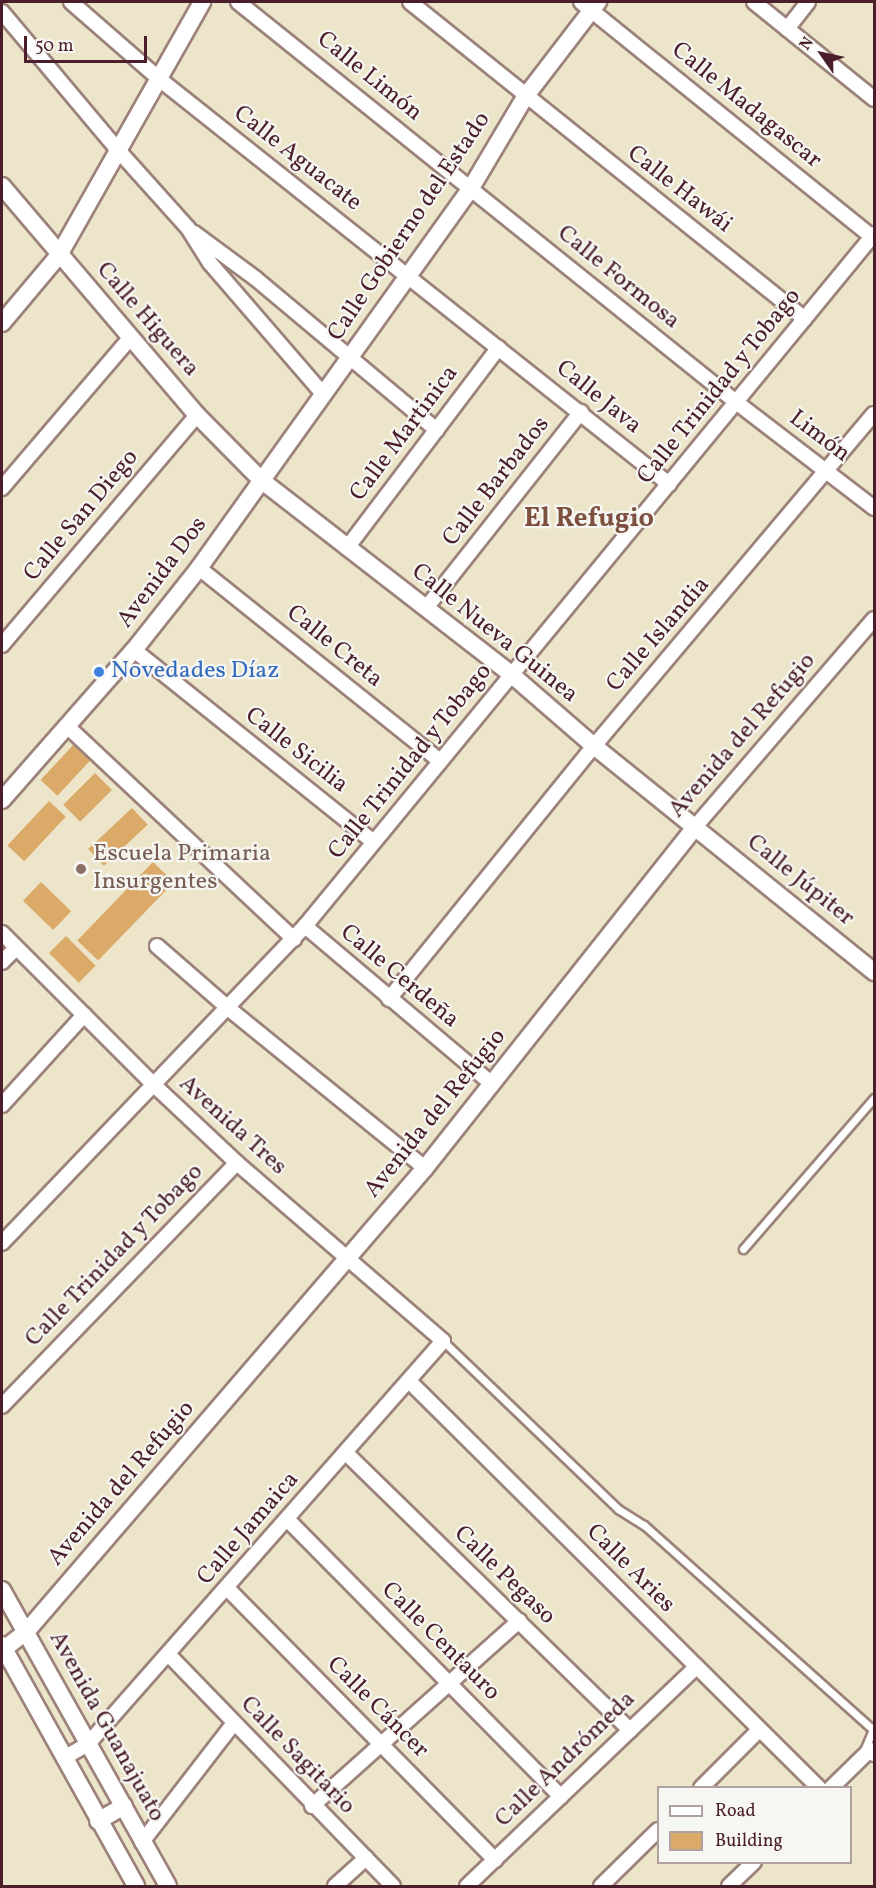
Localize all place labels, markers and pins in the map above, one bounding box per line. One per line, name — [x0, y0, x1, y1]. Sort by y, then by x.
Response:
place label: Novedades Díaz — [111, 658, 279, 686]
marker: Novedades Díaz — [92, 665, 106, 679]
place label: Escuela Primaria Insurgentes — [93, 841, 271, 897]
marker: Escuela Primaria Insurgentes — [74, 862, 88, 876]

